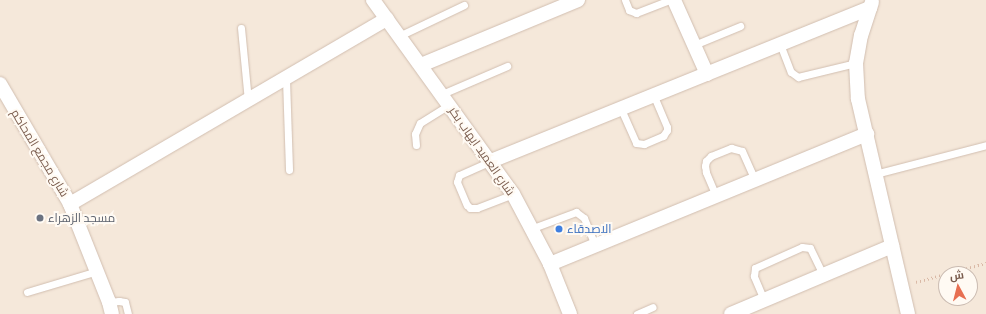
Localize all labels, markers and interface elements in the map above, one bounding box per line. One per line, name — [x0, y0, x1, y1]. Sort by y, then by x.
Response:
street label: شارع العميد ايهاب بكر — [446, 104, 518, 198]
street label: شارع مجمع المحاكم — [8, 107, 72, 199]
place label: مسجد الزهراء — [48, 211, 115, 225]
marker: مسجد الزهراء — [35, 213, 45, 223]
place label: الاصدقاء — [567, 222, 612, 236]
marker: الاصدقاء — [554, 224, 564, 234]
north arrow — [938, 266, 978, 306]
text: ش — [949, 267, 965, 283]

